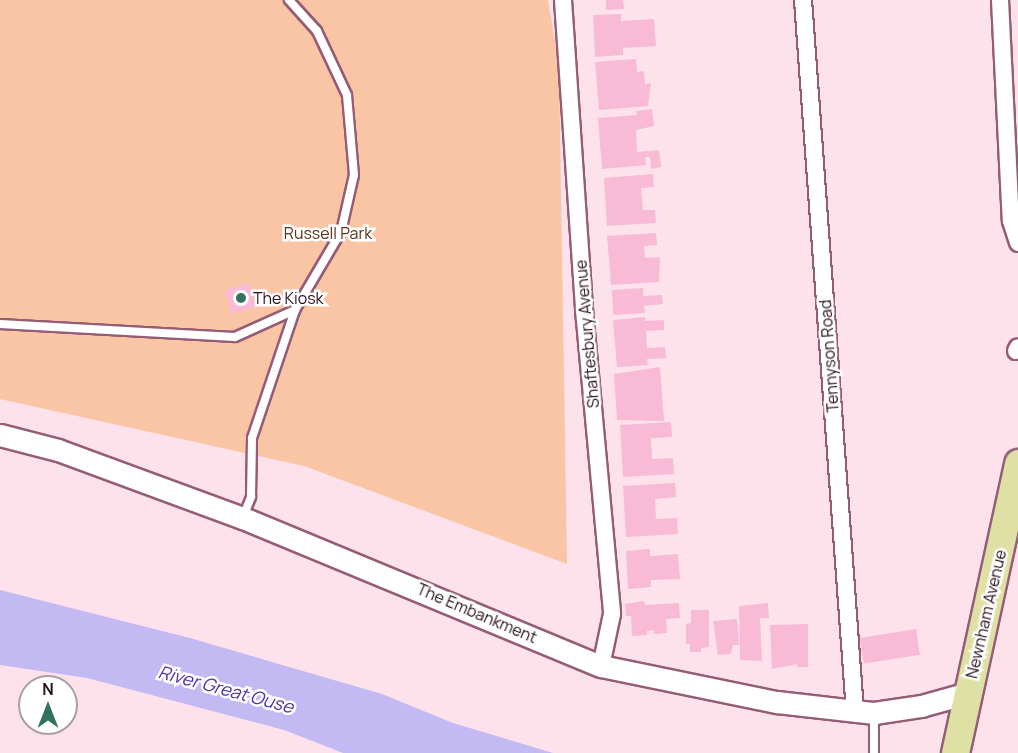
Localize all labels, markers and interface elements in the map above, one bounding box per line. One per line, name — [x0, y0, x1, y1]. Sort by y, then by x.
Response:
park label: Russell Park — [284, 223, 372, 243]
street label: Shaftesbury Avenue — [571, 259, 603, 409]
place label: The Kiosk — [253, 288, 324, 308]
marker: The Kiosk — [234, 291, 248, 305]
street label: Tennyson Road — [815, 299, 843, 413]
street label: Newnham Avenue — [962, 548, 1010, 680]
street label: The Embankment — [414, 579, 540, 647]
water label: River Great Ouse — [156, 661, 296, 717]
north arrow — [18, 675, 78, 735]
text: N — [42, 678, 54, 700]

